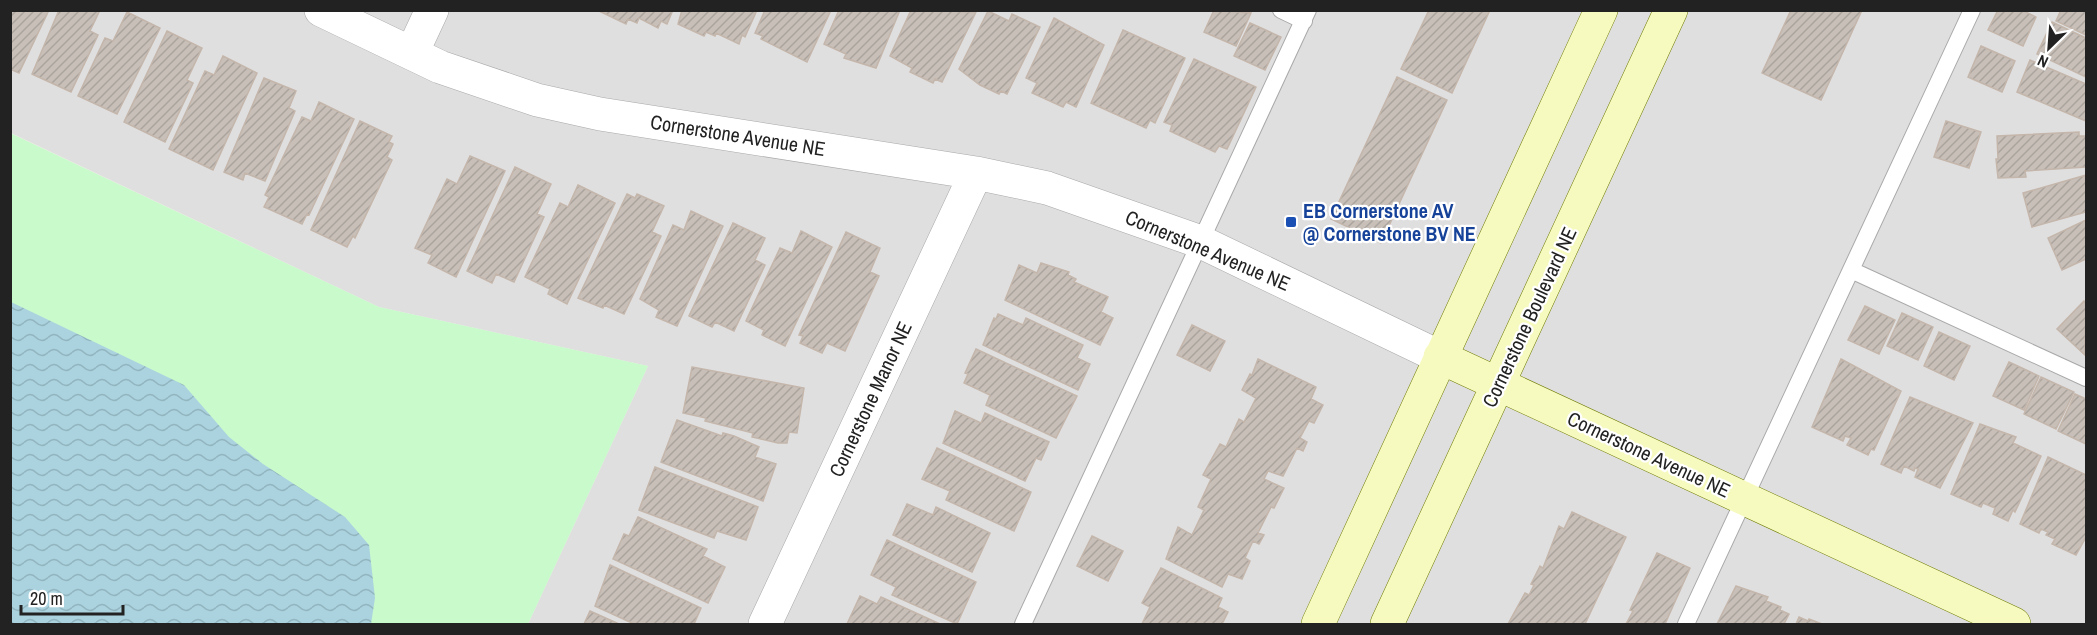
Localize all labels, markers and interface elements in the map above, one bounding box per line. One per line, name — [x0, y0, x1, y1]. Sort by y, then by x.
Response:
north arrow — [2019, 18, 2079, 78]
text: N — [2034, 50, 2052, 74]
street label: Cornerstone Avenue NE — [649, 108, 827, 162]
place label: EB Cornerstone AV @ Cornerstone BV NE — [1303, 197, 1476, 247]
street label: Cornerstone Avenue NE — [1121, 203, 1295, 297]
marker: EB Cornerstone AV @ Cornerstone BV NE — [1284, 215, 1298, 229]
street label: Cornerstone Boulevard NE — [1475, 222, 1583, 412]
street label: Cornerstone Manor NE — [822, 317, 918, 481]
street label: Cornerstone Avenue NE — [1563, 404, 1735, 504]
scale bar — [21, 578, 123, 616]
text: 20 m — [30, 586, 63, 611]

